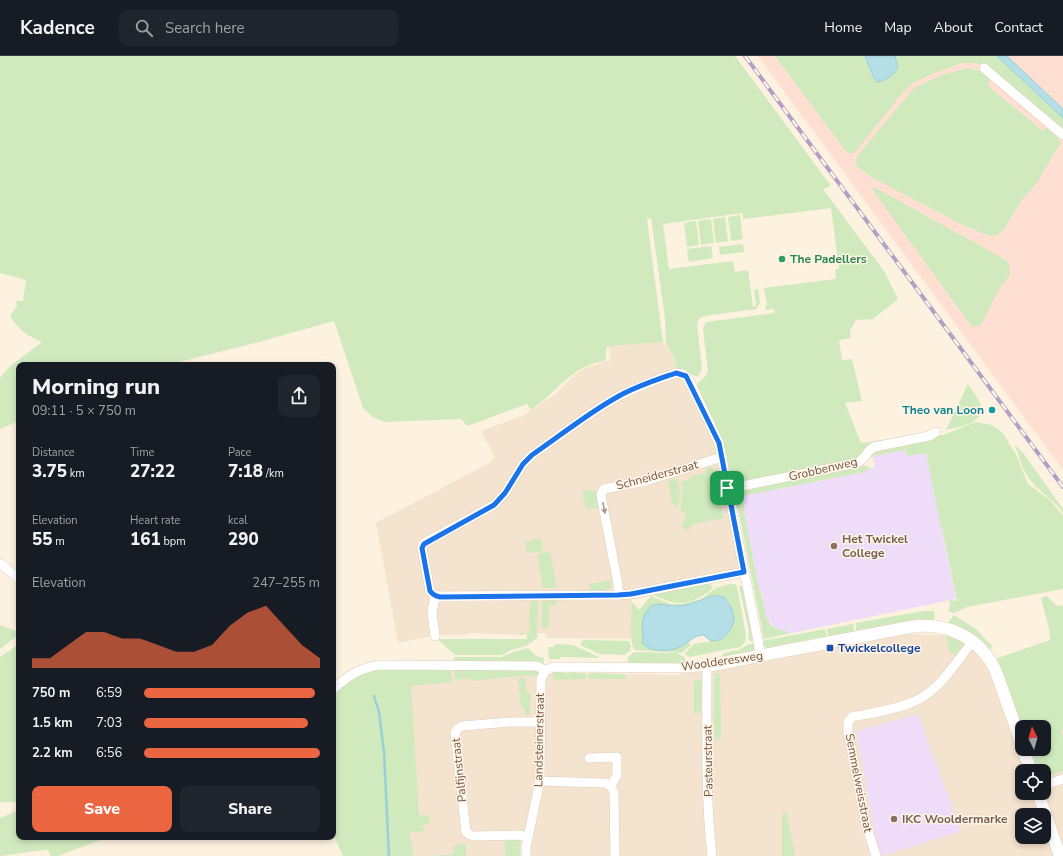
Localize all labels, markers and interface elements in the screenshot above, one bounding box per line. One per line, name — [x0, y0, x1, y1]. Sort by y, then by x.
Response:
search box — [119, 10, 399, 46]
text: Kadence — [20, 15, 95, 41]
icon: search — [133, 17, 155, 39]
text: Search here — [165, 18, 244, 38]
text: Home — [824, 18, 862, 37]
text: Map — [884, 18, 912, 37]
text: About — [934, 18, 973, 37]
text: Contact — [995, 18, 1043, 37]
place label: The Padellers — [790, 251, 867, 267]
marker: The Padellers — [777, 254, 787, 264]
text: Morning run — [32, 372, 160, 402]
button: share — [278, 375, 320, 417]
text: 09:11 · 5 × 750 m — [32, 402, 136, 420]
place label: Theo van Loon — [902, 402, 984, 418]
marker: Theo van Loon — [987, 405, 997, 415]
text: Distance — [32, 445, 75, 460]
text: Time — [130, 445, 154, 460]
text: Pace — [228, 445, 251, 460]
street label: Grobbenweg — [787, 453, 859, 485]
street label: Schneiderstraat — [614, 456, 701, 494]
text: 3.75 — [32, 460, 67, 483]
text: 27:22 — [130, 460, 175, 483]
text: 7:18 — [228, 460, 263, 483]
text: km — [67, 466, 85, 481]
text: /km — [263, 466, 284, 481]
pin — [710, 471, 744, 505]
icon: arrive — [716, 477, 738, 499]
one-way arrow — [601, 502, 607, 514]
text: Elevation — [32, 513, 78, 528]
text: Heart rate — [130, 513, 180, 528]
text: kcal — [228, 513, 248, 528]
text: 55 — [32, 528, 52, 551]
text: 161 — [130, 528, 161, 551]
text: 290 — [228, 528, 259, 551]
place label: Het Twickel College — [842, 531, 908, 561]
text: m — [52, 534, 65, 549]
text: bpm — [161, 534, 186, 549]
marker: Het Twickel College — [829, 541, 839, 551]
text: Elevation — [32, 574, 86, 592]
text: 247–255 m — [252, 574, 320, 592]
place label: Twickelcollege — [838, 640, 921, 656]
marker: Twickelcollege — [825, 643, 835, 653]
street label: Woolderesweg — [680, 647, 764, 675]
text: 750 m — [32, 684, 70, 702]
text: 6:59 — [96, 684, 122, 702]
street label: Landsteinerstraat — [530, 692, 548, 787]
text: 1.5 km — [32, 714, 73, 732]
text: 7:03 — [96, 714, 122, 732]
north arrow — [1015, 720, 1051, 756]
map controls — [1015, 720, 1051, 844]
street label: Pasteurstraat — [699, 724, 717, 797]
street label: Semmelweisstraat — [842, 732, 877, 834]
street label: Palfijnstraat — [448, 736, 470, 803]
text: 2.2 km — [32, 744, 73, 762]
text: 6:56 — [96, 744, 122, 762]
button: locate — [1015, 764, 1051, 800]
button: Save — [32, 786, 172, 832]
button: Share — [180, 786, 320, 832]
button: layers — [1015, 808, 1051, 844]
place label: IKC Wooldermarke — [902, 811, 1008, 827]
marker: IKC Wooldermarke — [889, 814, 899, 824]

